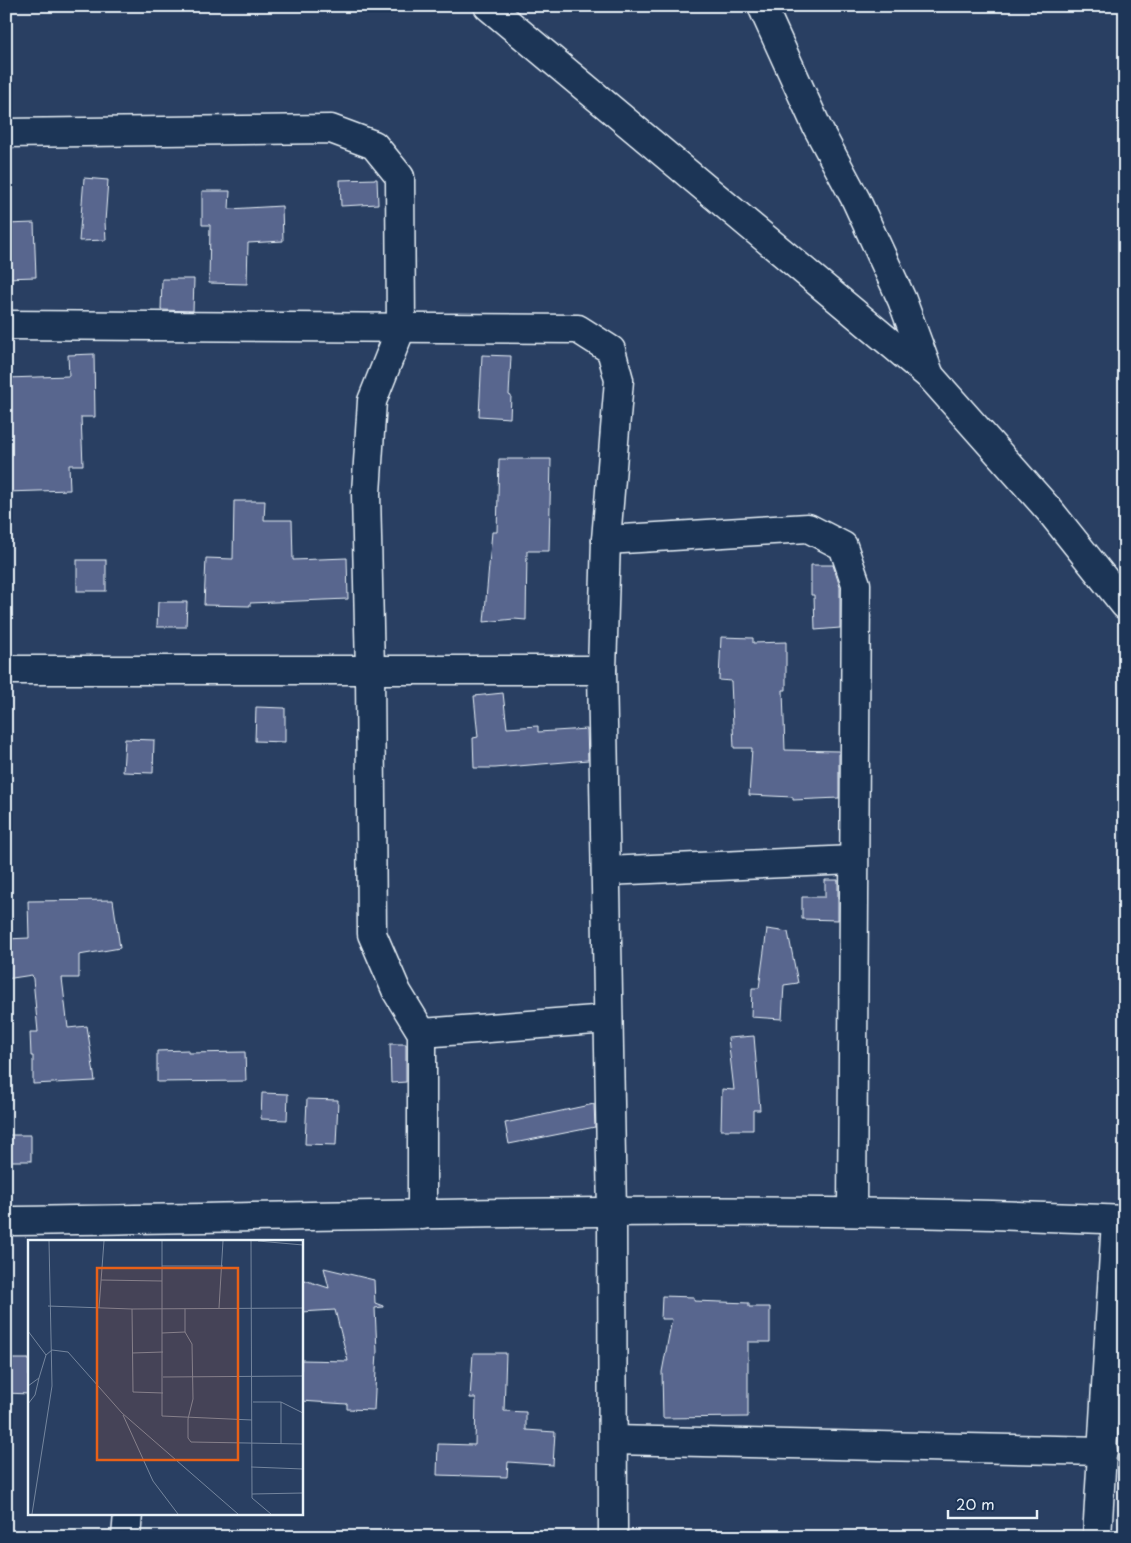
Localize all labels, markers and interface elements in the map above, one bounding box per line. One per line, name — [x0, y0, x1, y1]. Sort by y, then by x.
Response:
inset map — [28, 1240, 302, 1516]
scale bar — [948, 1488, 1037, 1520]
text: 20 m — [956, 1492, 995, 1515]

